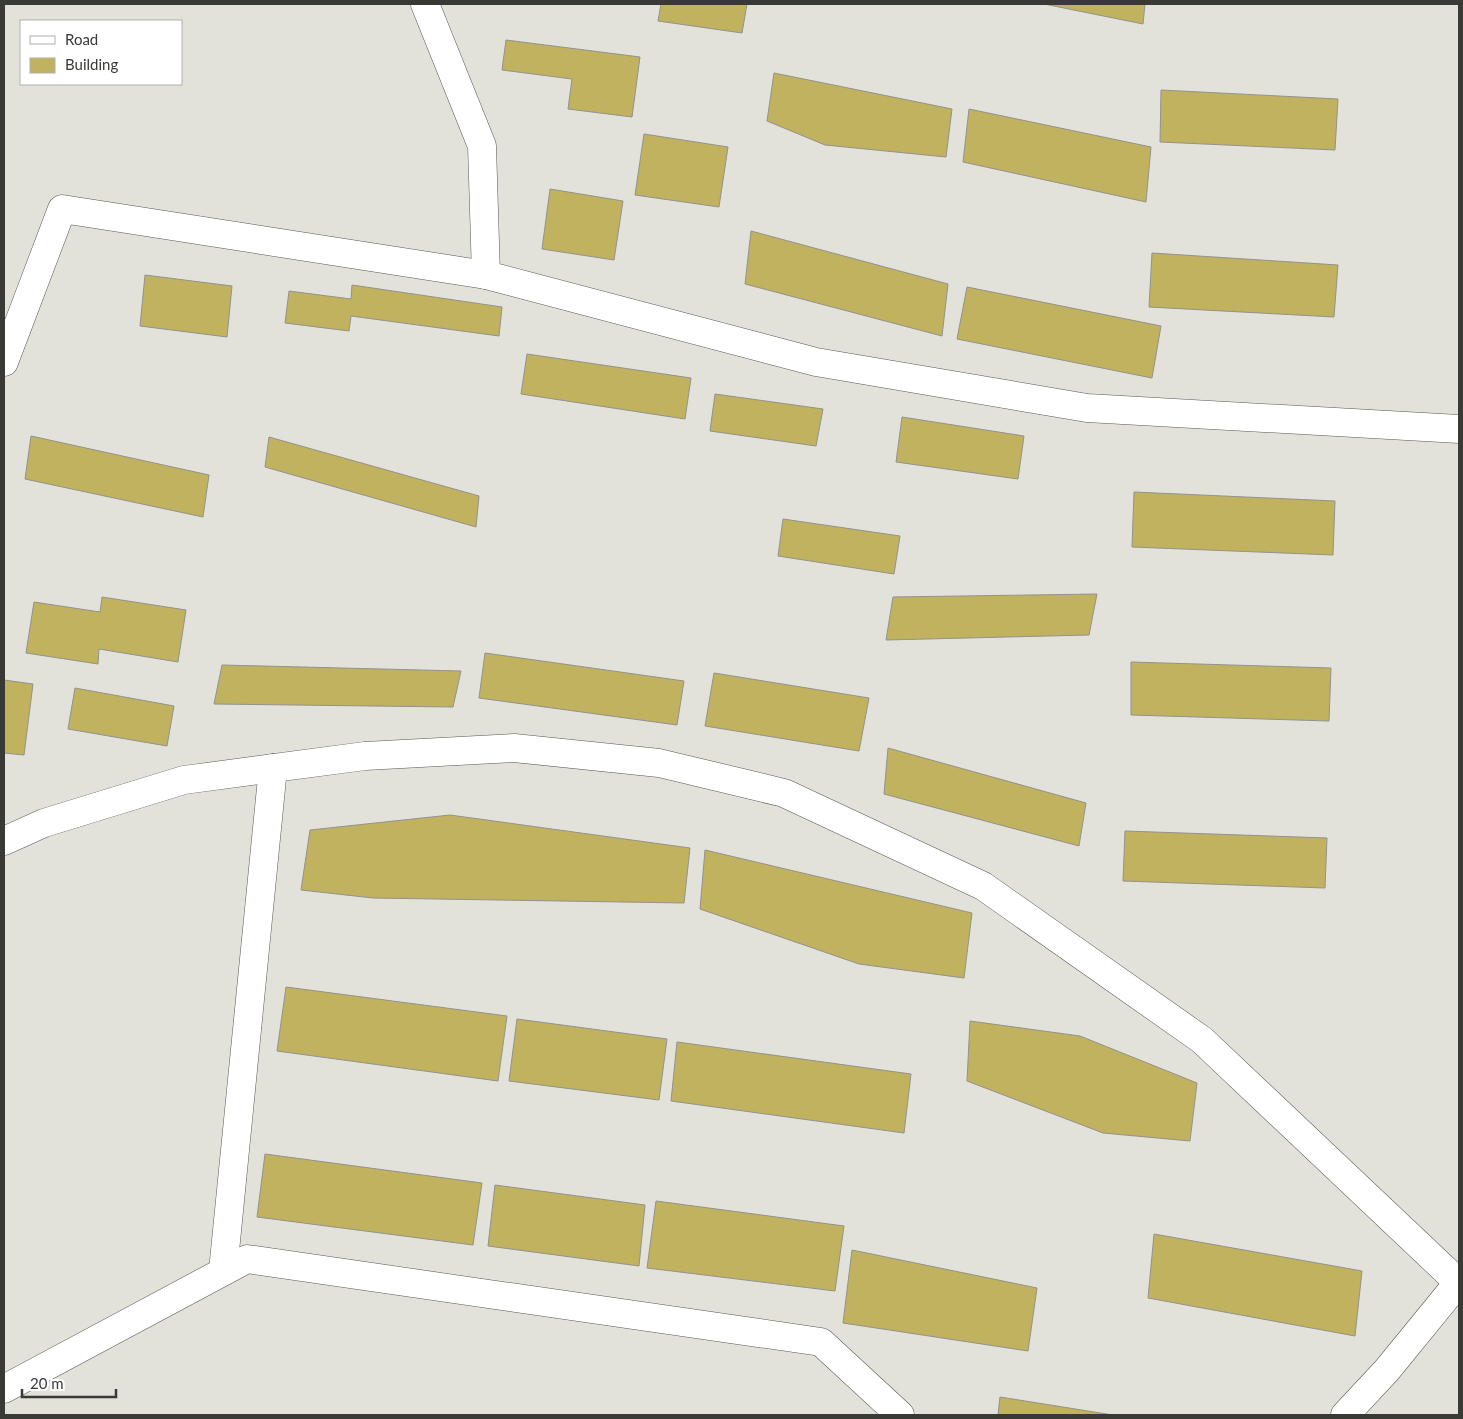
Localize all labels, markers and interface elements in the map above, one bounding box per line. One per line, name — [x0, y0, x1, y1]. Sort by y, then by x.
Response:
legend — [20, 20, 182, 85]
text: Road — [65, 30, 98, 48]
text: Building — [65, 55, 118, 73]
scale bar — [22, 1366, 116, 1398]
text: 20 m — [30, 1374, 64, 1392]

